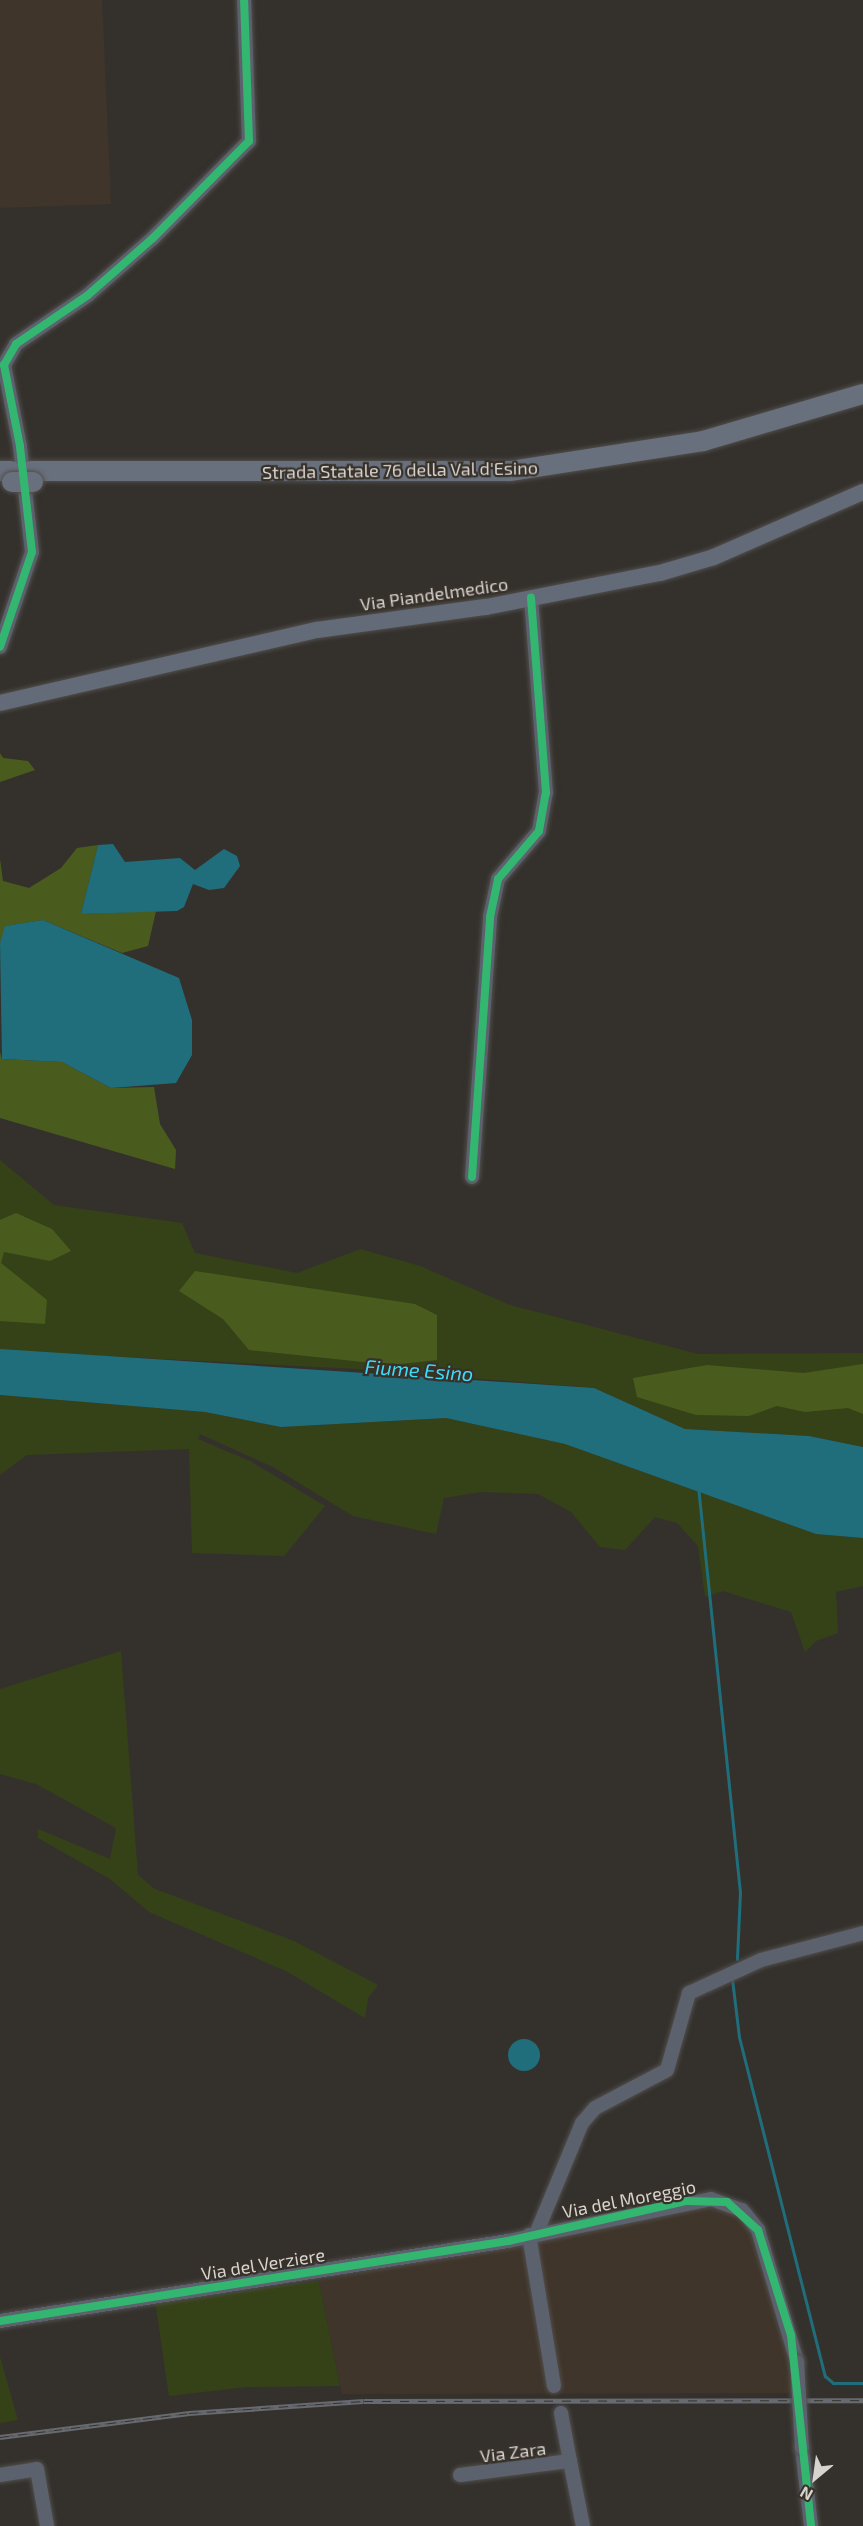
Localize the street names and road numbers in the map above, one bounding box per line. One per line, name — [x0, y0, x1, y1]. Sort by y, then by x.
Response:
street label: Strada Statale 76 della Val d'Esino — [261, 457, 539, 483]
street label: Via Piandelmedico — [359, 573, 509, 615]
street label: Via del Moreggio — [560, 2175, 698, 2223]
street label: Via del Verziere — [199, 2243, 327, 2285]
street label: Via Zara — [479, 2437, 547, 2467]

